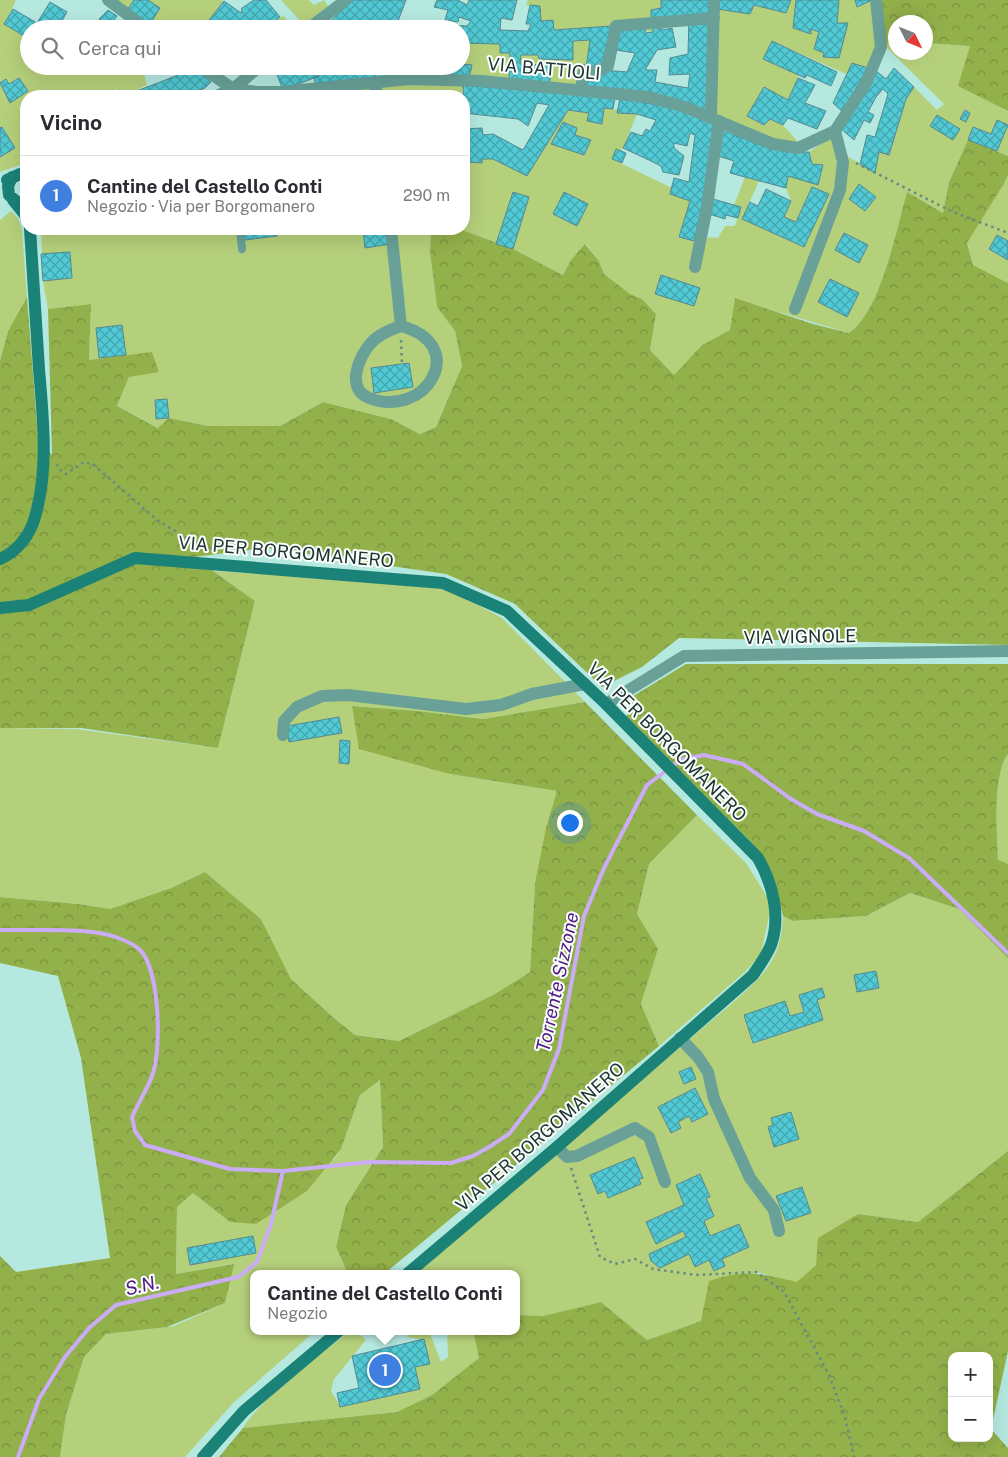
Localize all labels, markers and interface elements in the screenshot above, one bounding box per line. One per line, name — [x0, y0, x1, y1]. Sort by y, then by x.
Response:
north arrow — [888, 15, 933, 60]
search box — [20, 20, 470, 75]
icon: search — [38, 34, 66, 62]
text: Cerca qui — [78, 37, 161, 59]
street label: VIA BATTIOLI — [487, 53, 601, 84]
text: Vicino — [40, 110, 102, 135]
text: Cantine del Castello Conti — [87, 175, 322, 197]
text: 1 — [53, 186, 59, 205]
text: 290 m — [403, 186, 450, 205]
text: Negozio · Via per Borgomanero — [87, 197, 315, 216]
street label: VIA PER BORGOMANERO — [178, 532, 395, 571]
street label: VIA VIGNOLE — [743, 625, 857, 648]
street label: VIA PER BORGOMANERO — [584, 658, 751, 825]
your location — [557, 810, 583, 836]
water label: Torrente Sizzone — [531, 910, 583, 1054]
street label: VIA PER BORGOMANERO — [451, 1058, 628, 1215]
water label: S.N. — [123, 1270, 161, 1300]
popup — [250, 1270, 520, 1335]
text: Cantine del Castello Conti — [267, 1282, 503, 1304]
text: Negozio — [267, 1304, 328, 1323]
pin: 1 — [369, 1351, 401, 1389]
map controls — [948, 1352, 993, 1442]
button: + — [948, 1352, 993, 1397]
button: − — [948, 1397, 993, 1442]

